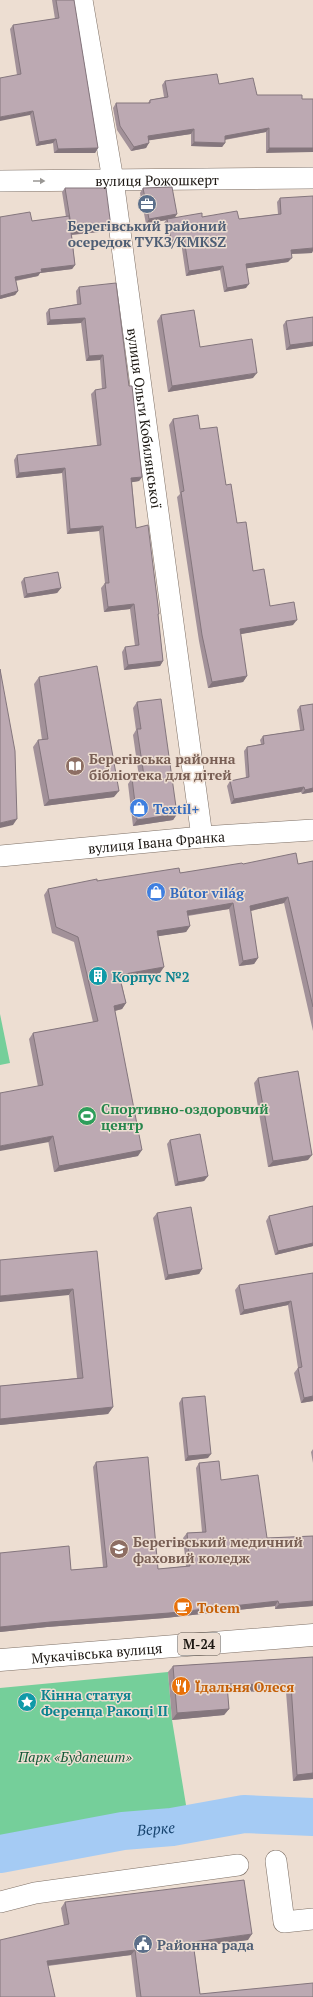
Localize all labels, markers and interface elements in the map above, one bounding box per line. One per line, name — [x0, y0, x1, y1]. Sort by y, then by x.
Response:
street label: вулиця Рожошкерт — [95, 169, 219, 190]
one-way arrow — [33, 178, 46, 184]
office icon: Берегівський районий осередок ТУКЗ/KMKSZ — [136, 193, 158, 215]
place label: Берегівський районий осередок ТУКЗ/KMKSZ — [67, 216, 227, 251]
street label: вулиця Ольги Кобилянської — [124, 327, 167, 510]
place label: Берегівська районна бібліотека для дітей — [89, 749, 236, 784]
library icon: Берегівська районна бібліотека для дітей — [64, 755, 86, 777]
shop icon: Textil+ — [128, 797, 150, 819]
place label: Textil+ — [153, 799, 200, 818]
street label: вулиця Івана Франка — [87, 826, 225, 857]
shop icon: Bútor világ — [145, 881, 167, 903]
place label: Bútor világ — [170, 883, 245, 902]
building icon: Корпус №2 — [87, 965, 109, 987]
place label: Корпус №2 — [112, 967, 190, 986]
place label: Спортивно-оздоровчий центр — [101, 1099, 269, 1134]
sports icon: Спортивно-оздоровчий центр — [76, 1105, 98, 1127]
place label: Берегівський медичний фаховий коледж — [133, 1532, 303, 1567]
school or university icon: Берегівський медичний фаховий коледж — [108, 1538, 130, 1560]
cafe icon: Totem — [172, 1596, 194, 1618]
place label: Totem — [197, 1598, 240, 1617]
road number: М-24 — [178, 1633, 220, 1655]
street label: Мукачівська вулиця — [30, 1638, 163, 1667]
restaurant icon: Їдальня Олеся — [170, 1675, 192, 1697]
place label: Їдальня Олеся — [195, 1677, 295, 1696]
place label: Кінна статуя Ференца Ракоці II — [41, 1685, 168, 1720]
place icon: Кінна статуя Ференца Ракоці II — [16, 1691, 38, 1713]
park label: Парк «Будапешт» — [17, 1747, 132, 1766]
water label: Верке — [135, 1817, 176, 1840]
public building icon: Районна рада — [132, 1933, 154, 1955]
place label: Районна рада — [157, 1935, 254, 1954]

